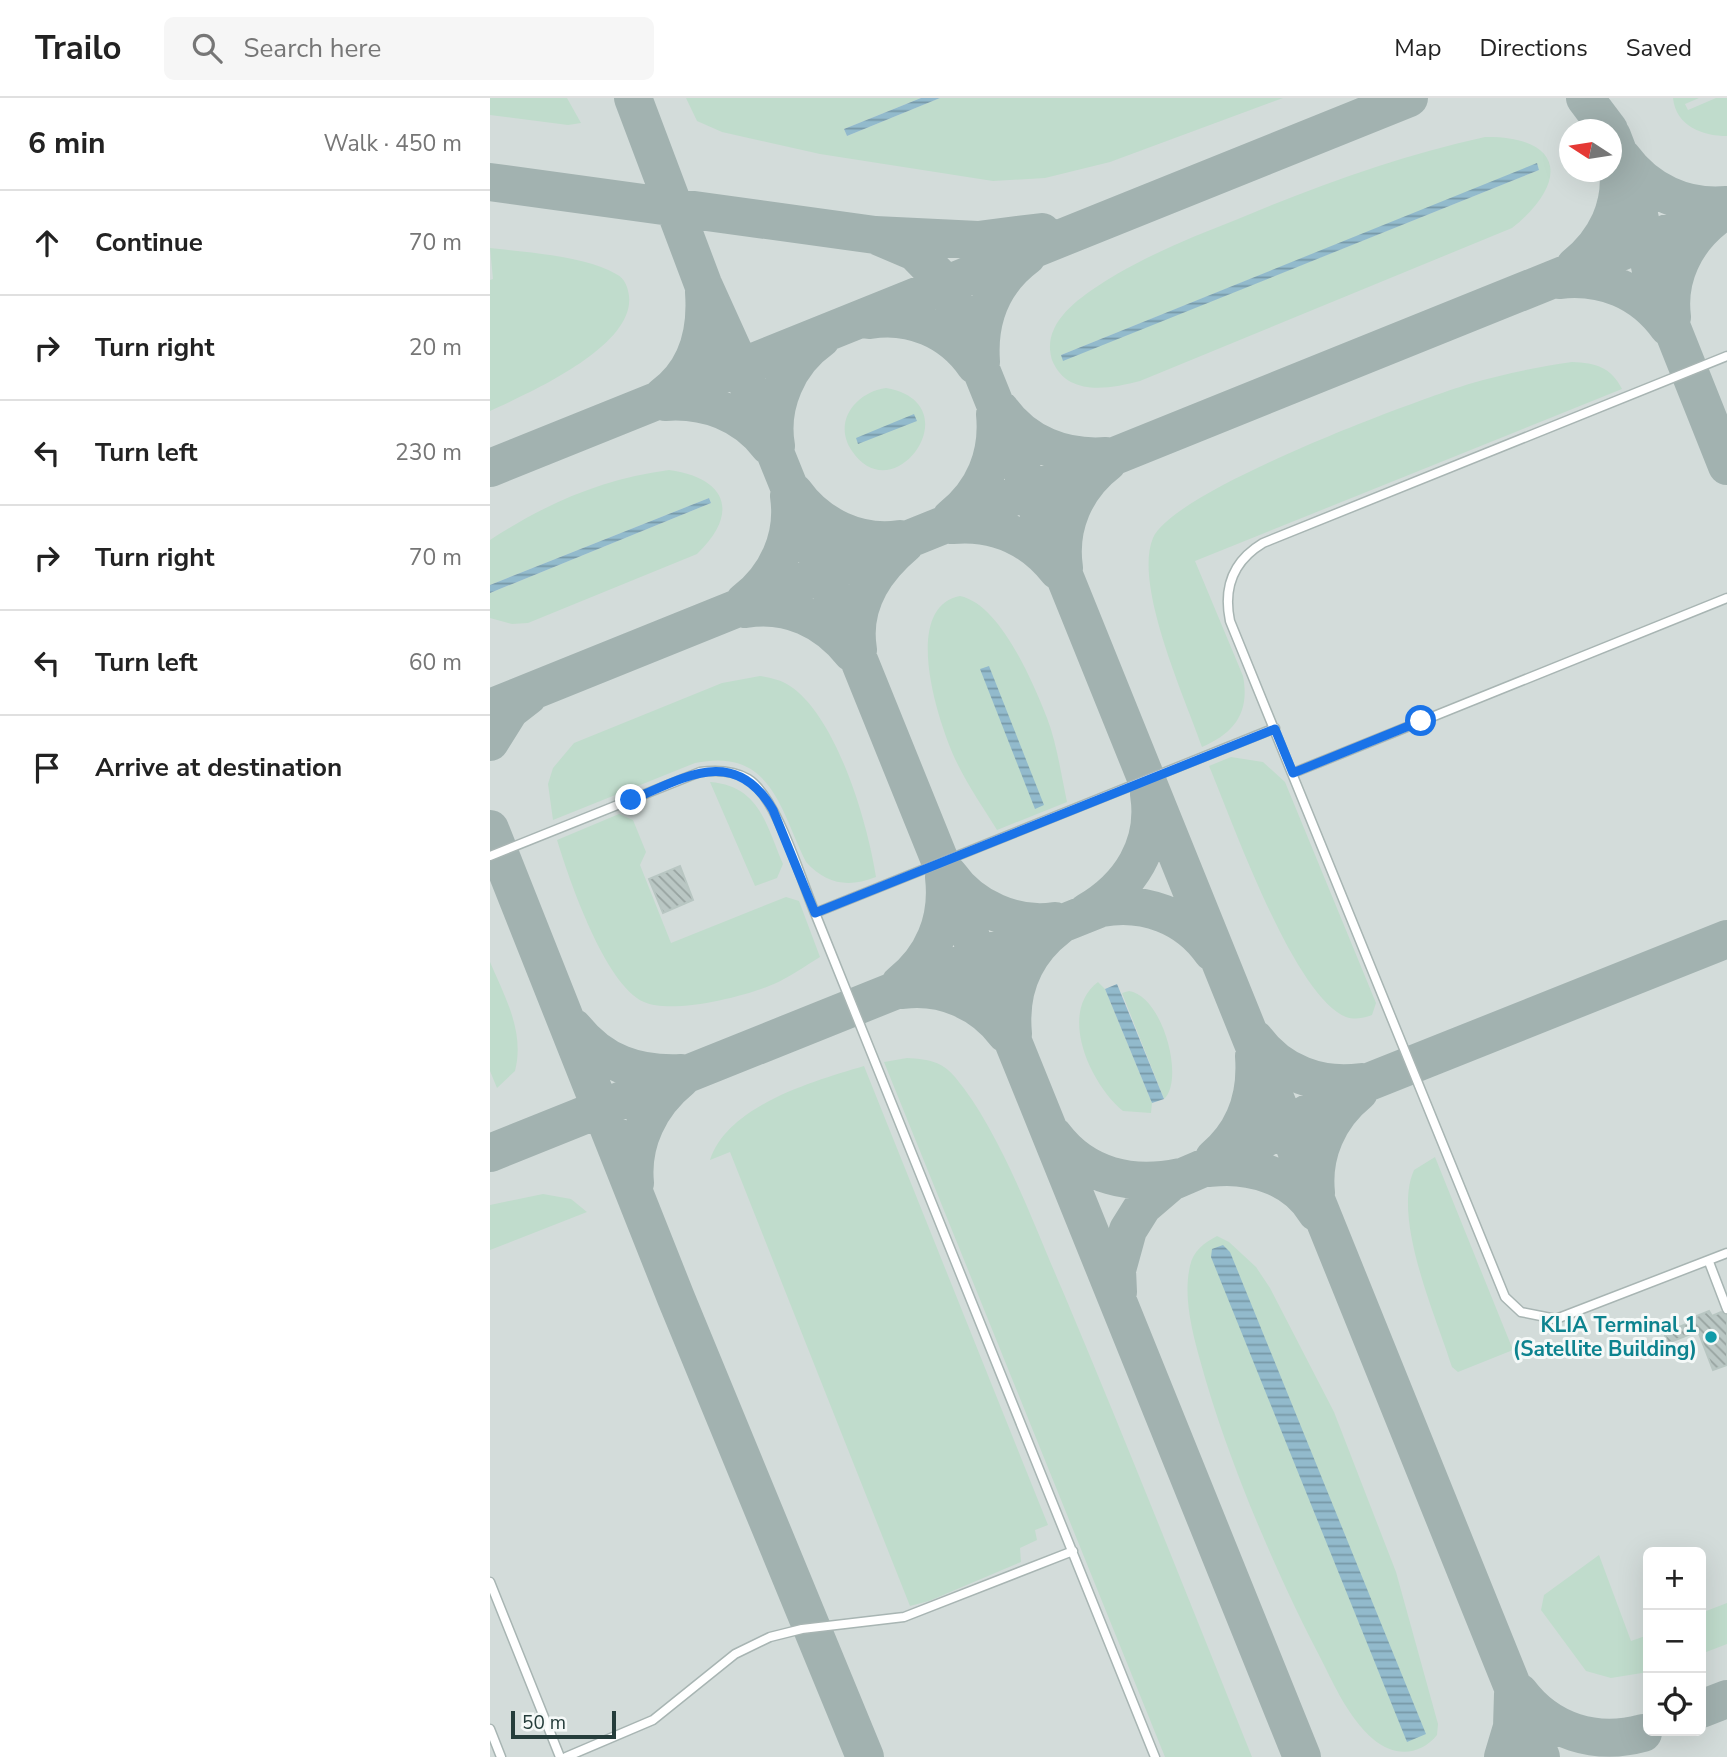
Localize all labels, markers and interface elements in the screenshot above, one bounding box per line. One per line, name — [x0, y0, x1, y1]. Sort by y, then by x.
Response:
search box — [164, 17, 654, 80]
text: Trailo — [35, 26, 122, 71]
icon: search — [188, 29, 226, 67]
text: Search here — [244, 31, 381, 66]
text: Map — [1394, 32, 1441, 64]
text: Directions — [1479, 32, 1588, 64]
text: Saved — [1626, 32, 1692, 64]
north arrow — [1559, 119, 1622, 182]
text: 6 min — [28, 123, 106, 164]
text: Walk · 450 m — [323, 128, 462, 159]
icon: ahead — [28, 224, 66, 262]
text: Continue — [95, 225, 203, 260]
text: 70 m — [409, 227, 462, 258]
icon: right — [28, 329, 66, 367]
text: Turn right — [95, 330, 214, 365]
text: 20 m — [409, 332, 462, 363]
icon: left — [28, 434, 66, 472]
text: Turn left — [95, 435, 198, 470]
text: 230 m — [395, 437, 462, 468]
icon: right — [28, 539, 66, 577]
text: Turn right — [95, 540, 214, 575]
text: 70 m — [409, 542, 462, 573]
icon: left — [28, 644, 66, 682]
text: Turn left — [95, 645, 198, 680]
text: 60 m — [409, 647, 462, 678]
route start — [1405, 705, 1436, 736]
icon: arrive — [28, 749, 66, 787]
text: Arrive at destination — [95, 750, 342, 785]
route end — [615, 784, 646, 815]
place label: KLIA Terminal 1 (Satellite Building) — [1513, 1311, 1697, 1363]
marker: KLIA Terminal 1 (Satellite Building) — [1703, 1329, 1719, 1345]
map controls — [1643, 1547, 1706, 1736]
button: + — [1643, 1547, 1706, 1610]
button: − — [1643, 1610, 1706, 1673]
button: locate — [1643, 1673, 1706, 1736]
scale bar — [511, 1708, 616, 1740]
text: 50 m — [522, 1710, 566, 1736]

